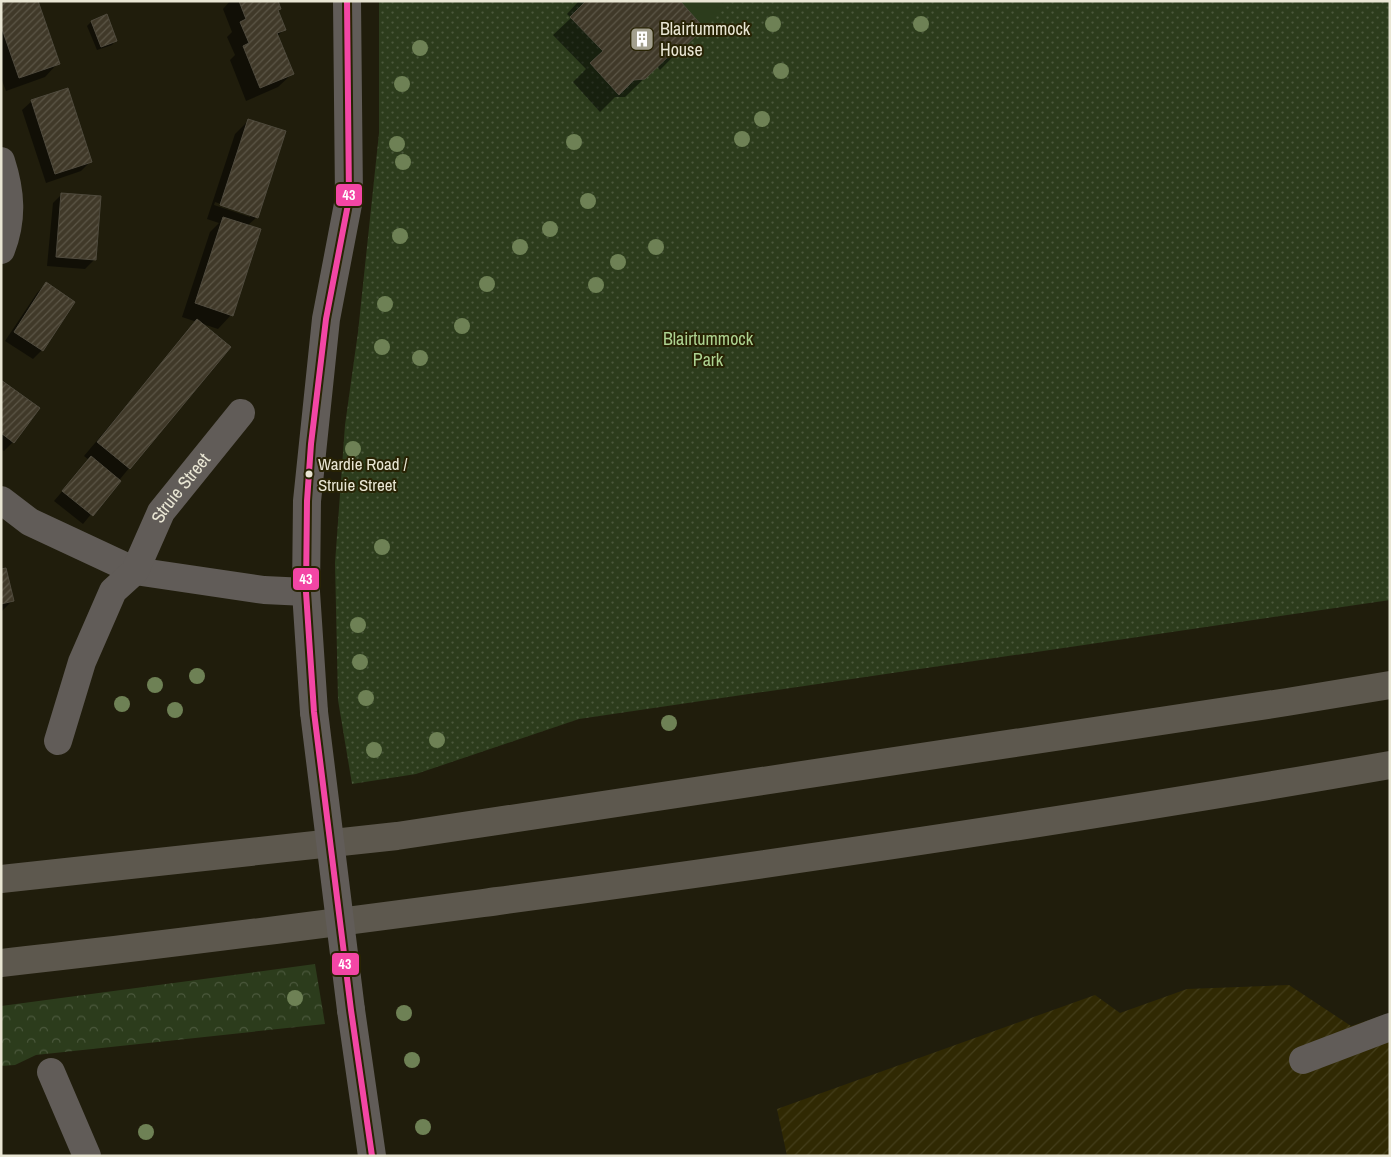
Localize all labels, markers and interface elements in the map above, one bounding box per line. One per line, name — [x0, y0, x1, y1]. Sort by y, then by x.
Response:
place label: Blairtummock House — [660, 16, 751, 62]
building icon: Blairtummock House — [629, 26, 655, 52]
line badge: 43 — [335, 183, 363, 207]
text: 43 — [343, 186, 355, 204]
park label: Blairtummock Park — [663, 326, 754, 372]
street label: Struie Street — [145, 448, 216, 527]
place label: Wardie Road / Struie Street — [318, 452, 407, 496]
marker: Wardie Road / Struie Street — [304, 469, 314, 479]
line badge: 43 — [292, 567, 320, 591]
text: 43 — [300, 570, 312, 588]
line badge: 43 — [331, 952, 360, 976]
text: 43 — [339, 955, 351, 973]

